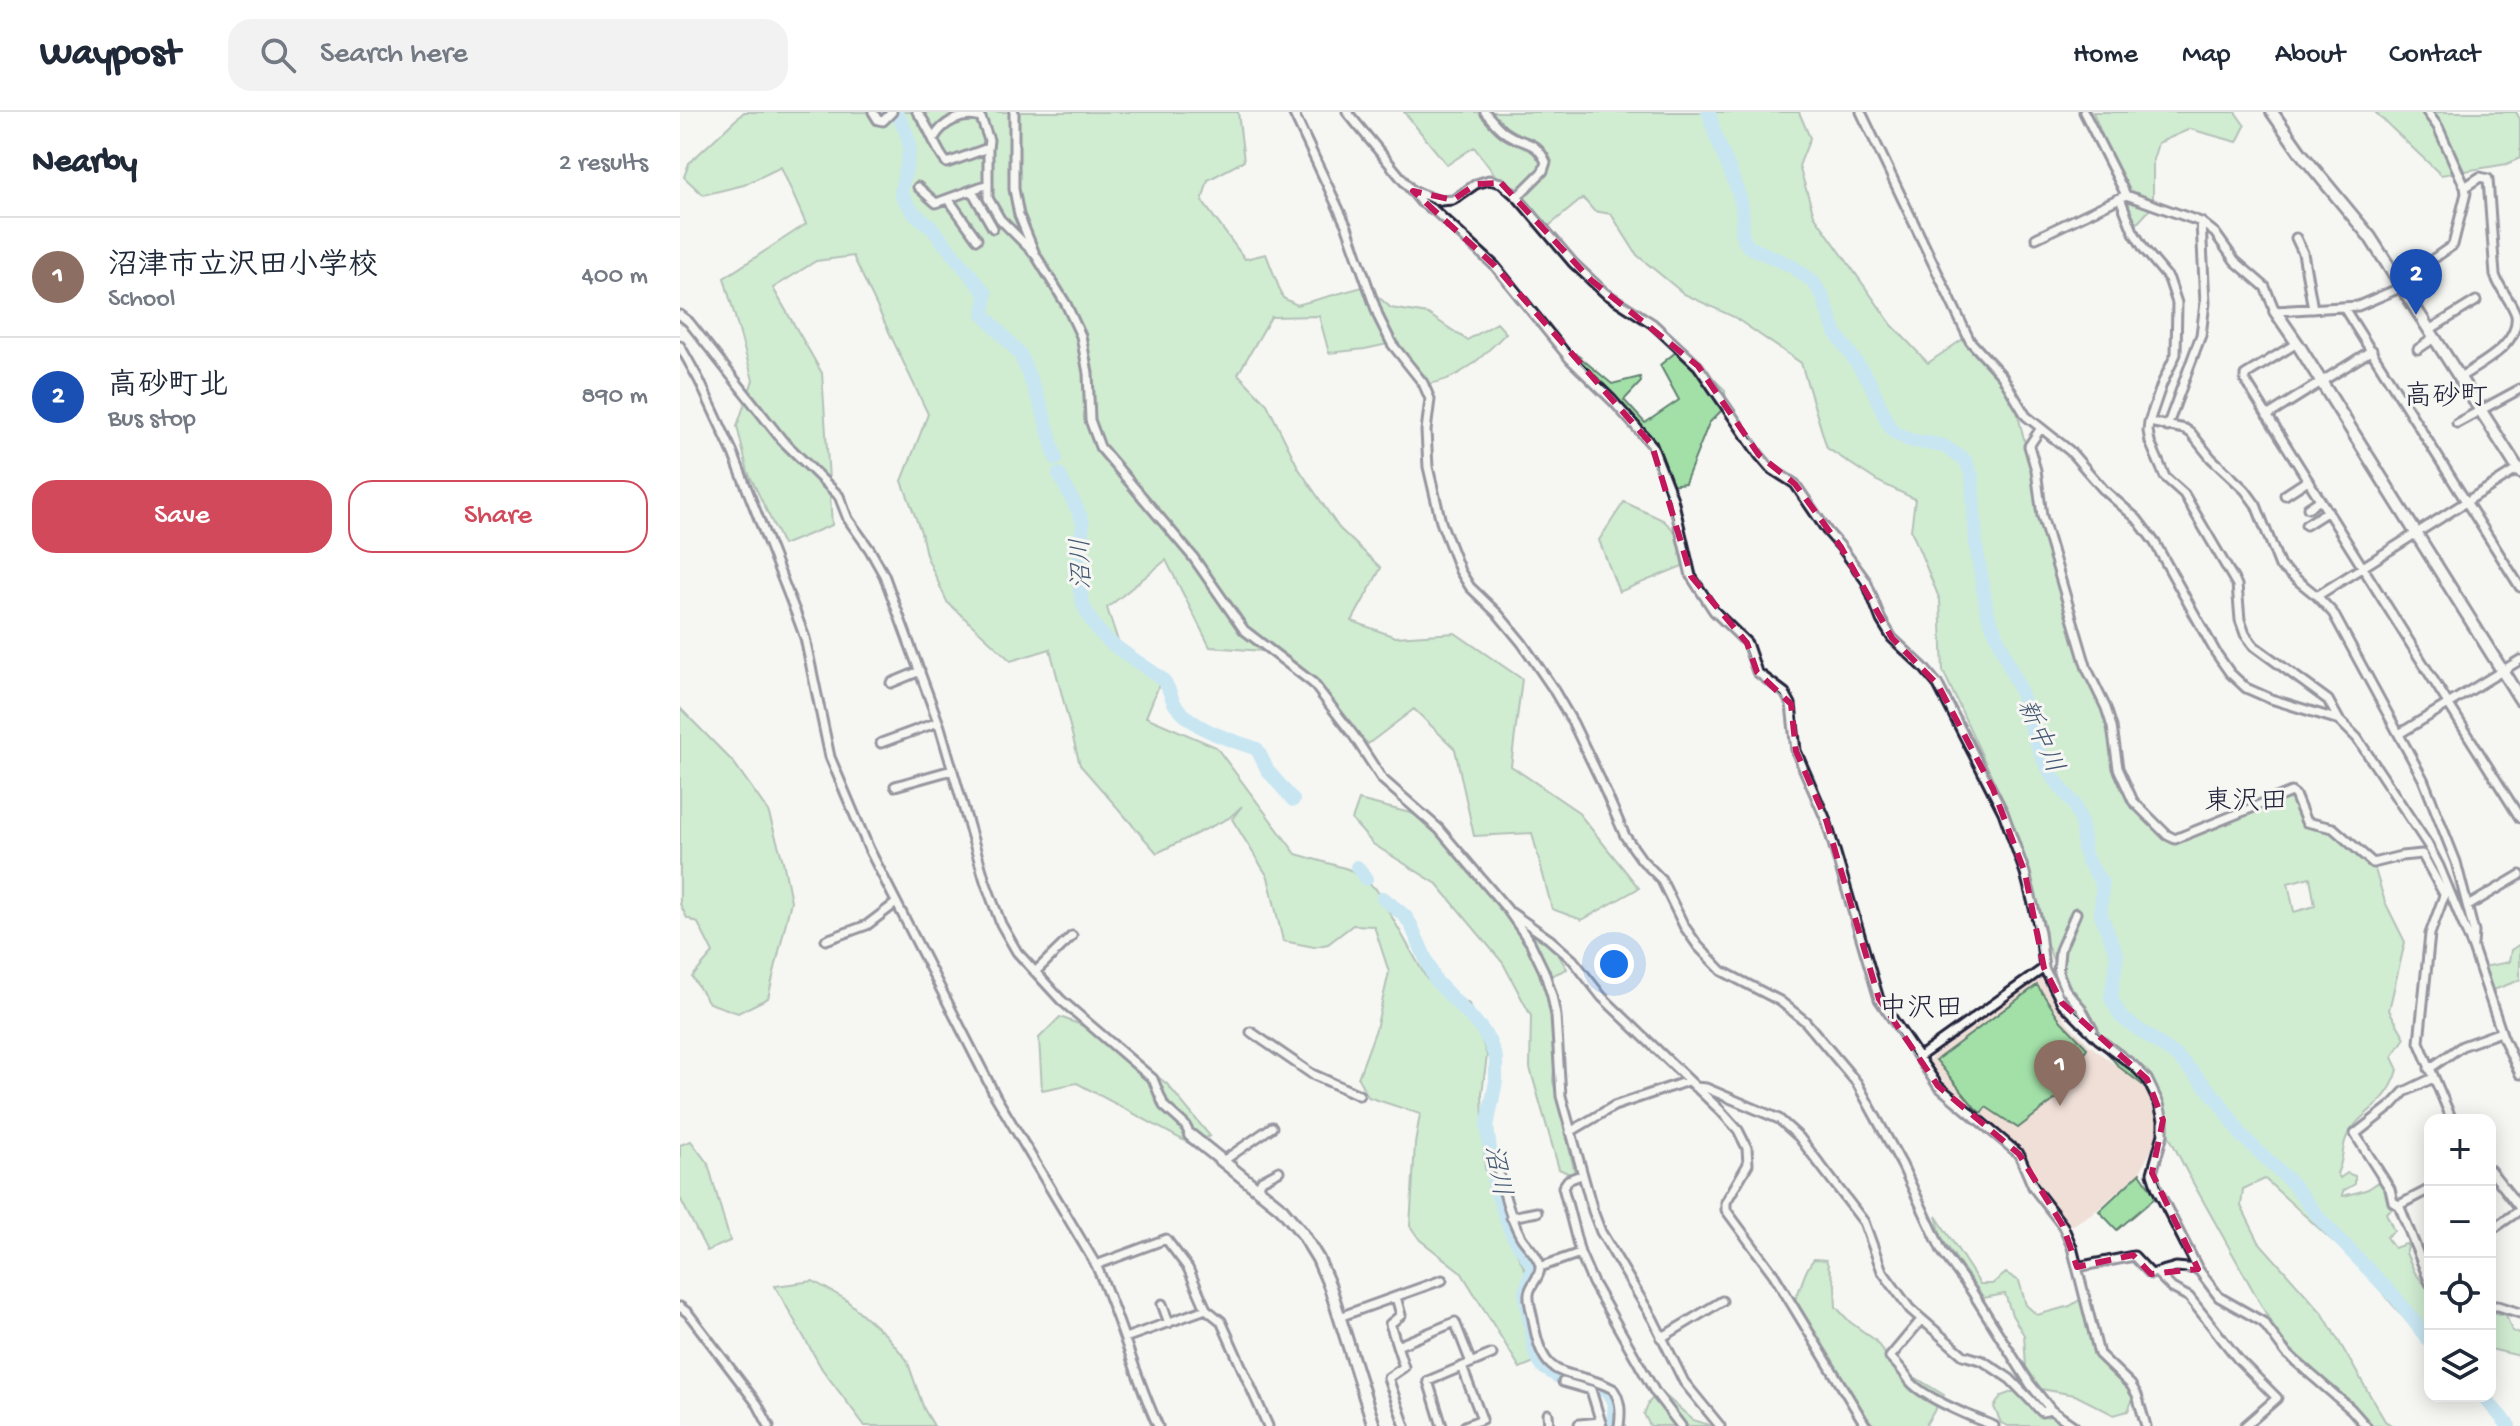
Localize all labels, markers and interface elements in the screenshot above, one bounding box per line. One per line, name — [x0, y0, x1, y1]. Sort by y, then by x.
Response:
search box — [228, 19, 788, 91]
text: Waypost — [40, 33, 180, 77]
icon: search — [256, 33, 300, 77]
text: Search here — [320, 38, 468, 73]
text: Home — [2073, 39, 2138, 72]
text: Map — [2182, 39, 2231, 72]
text: About — [2275, 39, 2345, 72]
text: Contact — [2389, 39, 2480, 72]
text: Nearby — [32, 144, 137, 184]
text: 2 results — [559, 149, 648, 180]
pin: 2 — [2390, 249, 2442, 315]
text: 沼津市立沢田小学校 — [108, 250, 378, 285]
text: 1 — [53, 262, 63, 293]
text: 400 m — [582, 262, 648, 293]
text: School — [108, 285, 176, 316]
text: 高砂町北 — [108, 370, 228, 405]
district label: 高砂町 — [2404, 381, 2488, 415]
text: 2 — [52, 382, 64, 413]
text: 890 m — [581, 382, 648, 413]
text: Bus stop — [108, 405, 196, 436]
button: Save — [32, 480, 332, 553]
button: Share — [348, 480, 648, 553]
water label: 沼川 — [1068, 537, 1100, 591]
water label: 新中川 — [2008, 694, 2070, 779]
district label: 東沢田 — [2204, 786, 2288, 820]
your location — [1594, 944, 1634, 984]
district label: 中沢田 — [1879, 993, 1963, 1027]
pin: 1 — [2034, 1040, 2086, 1106]
map controls — [2424, 1114, 2496, 1402]
button: + — [2424, 1114, 2496, 1186]
water label: 沼川 — [1475, 1143, 1515, 1199]
button: − — [2424, 1186, 2496, 1258]
button: locate — [2424, 1258, 2496, 1330]
button: layers — [2424, 1330, 2496, 1402]

